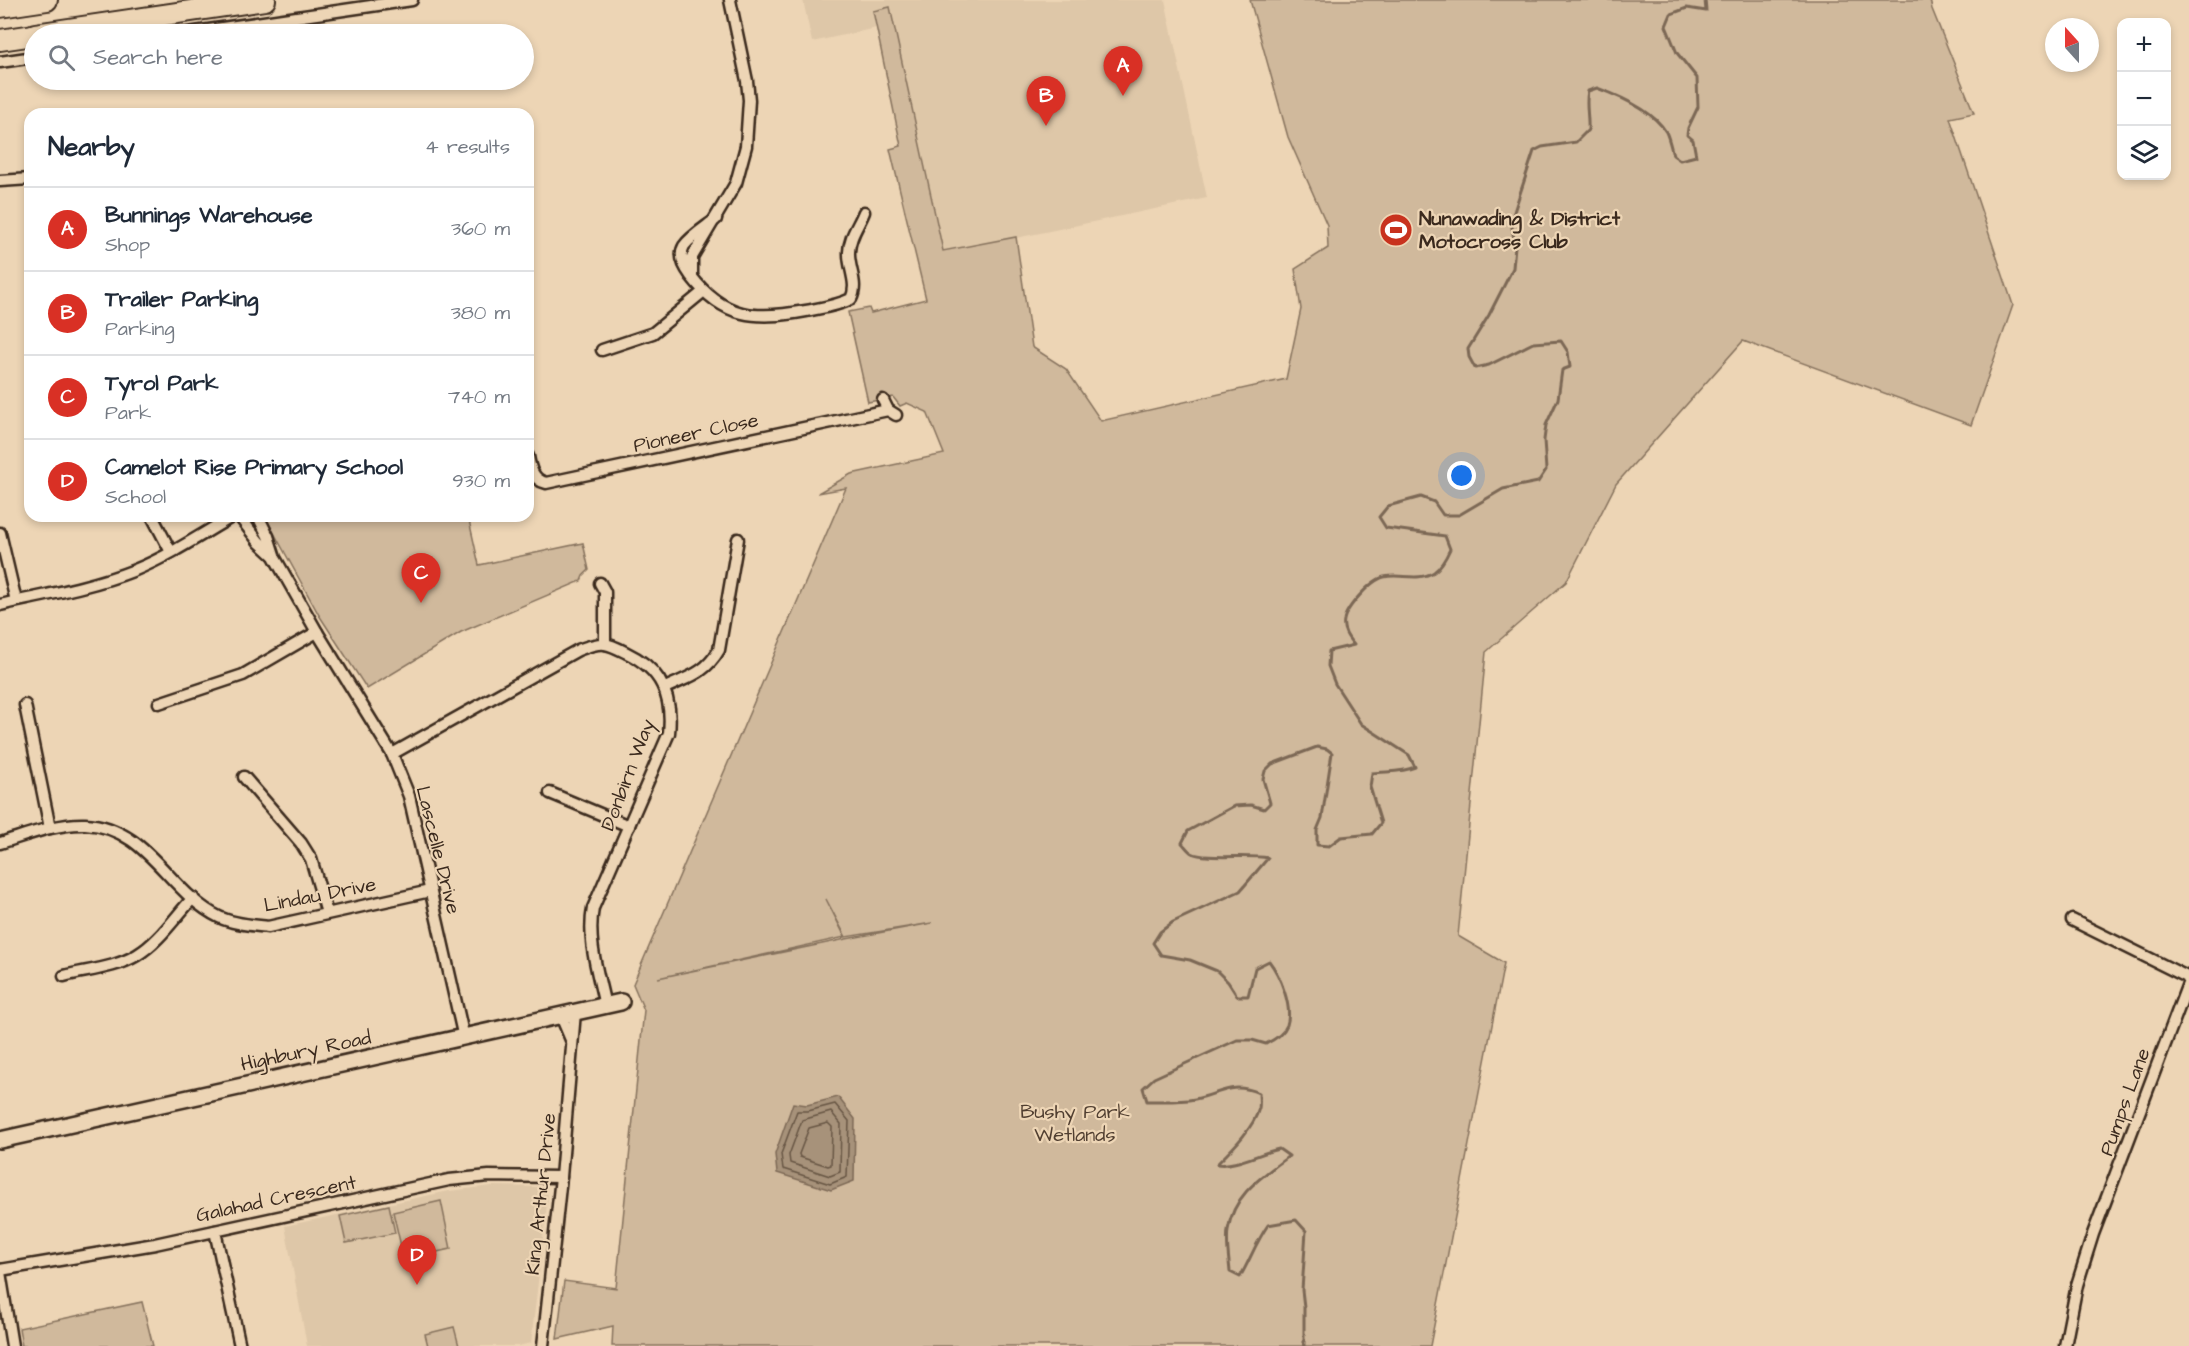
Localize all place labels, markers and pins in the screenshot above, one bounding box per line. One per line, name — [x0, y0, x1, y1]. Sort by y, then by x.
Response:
pin: A — [1104, 46, 1142, 96]
pin: B — [1026, 76, 1066, 126]
place label: Nunawading & District Motocross Club — [1419, 205, 1621, 256]
sports icon: Nunawading & District Motocross Club — [1378, 212, 1414, 248]
pin: C — [402, 554, 440, 603]
pin: D — [398, 1236, 436, 1285]

